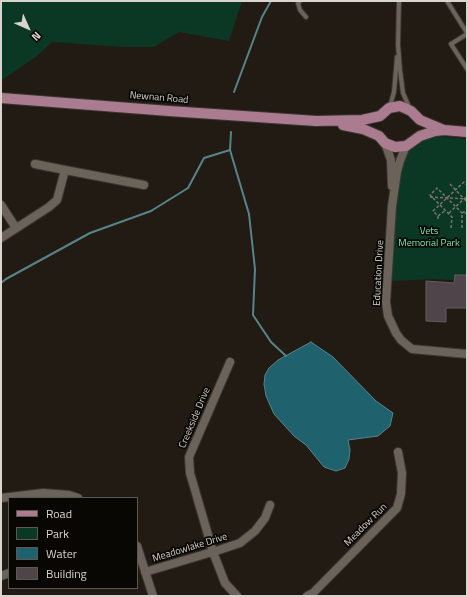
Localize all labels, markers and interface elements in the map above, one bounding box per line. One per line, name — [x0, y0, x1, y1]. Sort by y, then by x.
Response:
north arrow — [8, 8, 48, 48]
text: N — [28, 28, 45, 45]
street label: Newnan Road — [129, 89, 189, 107]
park label: Vets Memorial Park — [398, 226, 460, 250]
street label: Education Drive — [371, 240, 387, 306]
street label: Creekside Drive — [177, 386, 213, 450]
legend — [8, 497, 138, 589]
street label: Meadow Run — [342, 501, 390, 549]
text: Road — [46, 504, 72, 523]
text: Park — [46, 524, 69, 543]
street label: Meadowlake Drive — [151, 531, 229, 565]
text: Water — [46, 544, 77, 563]
text: Building — [46, 564, 87, 583]

